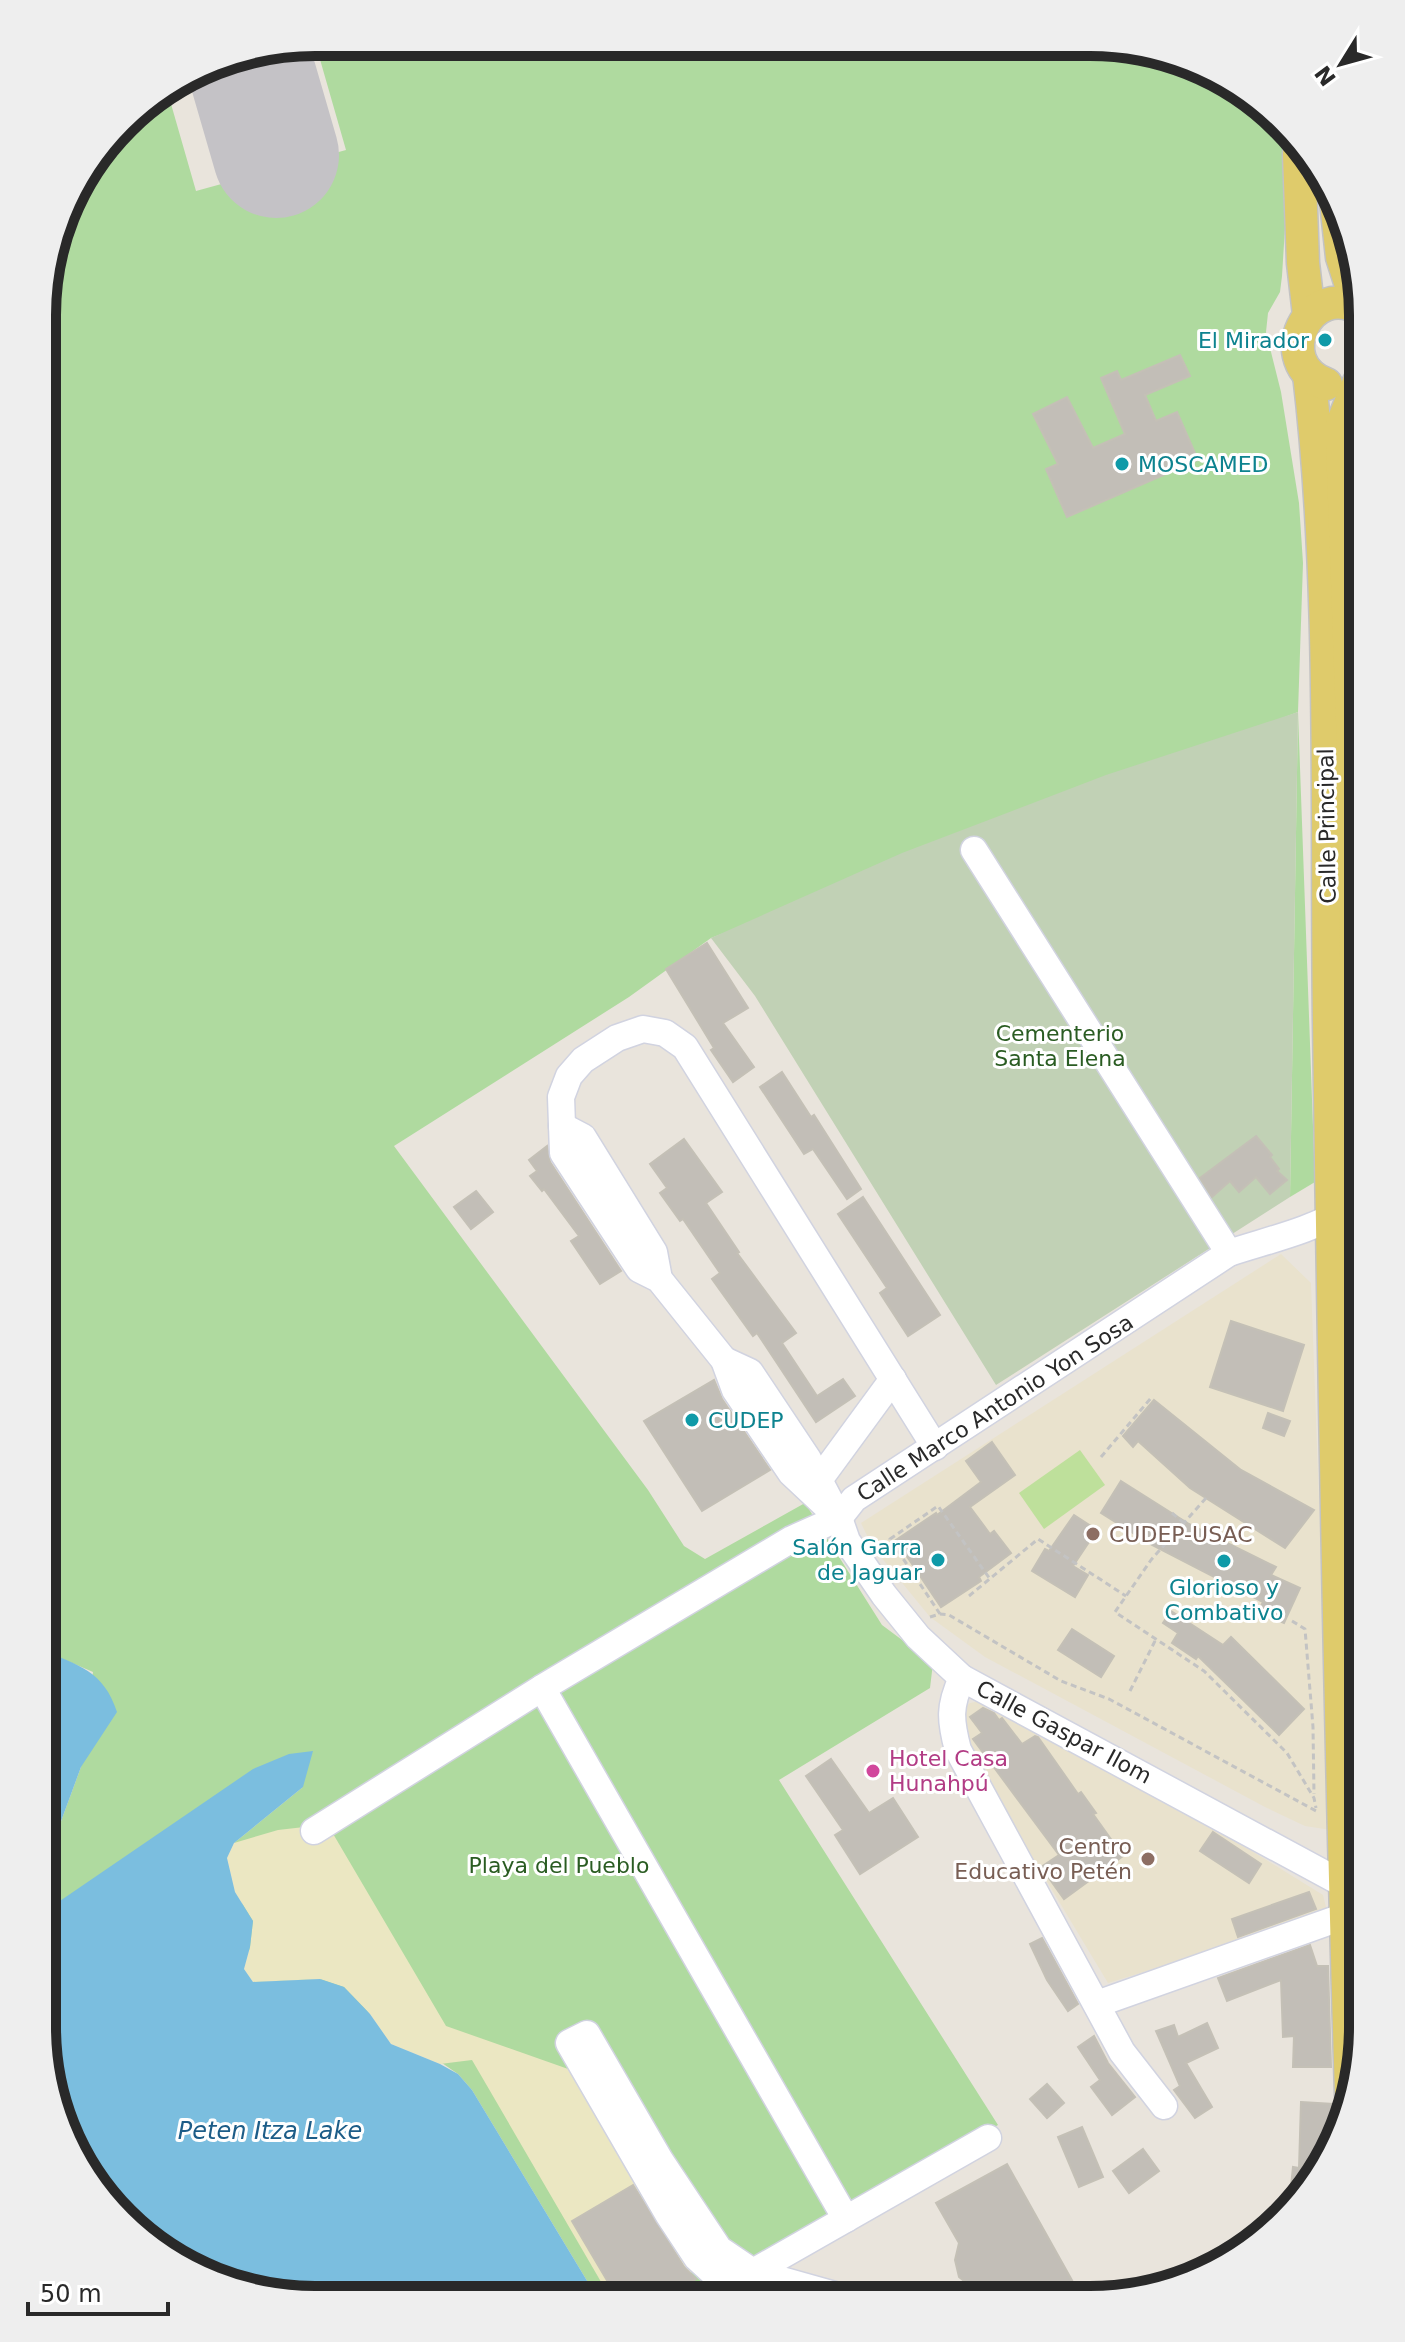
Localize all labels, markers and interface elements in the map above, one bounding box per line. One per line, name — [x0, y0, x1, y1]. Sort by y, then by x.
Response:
north arrow — [1301, 24, 1381, 104]
text: N — [1310, 61, 1341, 91]
place label: El Mirador — [1198, 328, 1310, 353]
marker: El Mirador — [1316, 331, 1334, 349]
place label: MOSCAMED — [1138, 452, 1269, 477]
marker: MOSCAMED — [1113, 455, 1131, 473]
street label: Calle Principal — [1313, 748, 1341, 904]
park label: Cementerio Santa Elena — [994, 1021, 1126, 1071]
street label: Calle Marco Antonio Yon Sosa — [852, 1309, 1138, 1507]
place label: CUDEP — [708, 1408, 784, 1433]
marker: CUDEP — [683, 1411, 701, 1429]
place label: CUDEP-USAC — [1109, 1522, 1253, 1547]
marker: CUDEP-USAC — [1084, 1525, 1102, 1543]
place label: Salón Garra de Jaguar — [792, 1535, 923, 1585]
marker: Salón Garra de Jaguar — [929, 1551, 947, 1569]
marker: Glorioso y Combativo — [1215, 1552, 1233, 1570]
place label: Glorioso y Combativo — [1165, 1575, 1283, 1625]
street label: Calle Gaspar Ilom — [972, 1675, 1156, 1789]
place label: Hotel Casa Hunahpú — [889, 1746, 1008, 1796]
marker: Hotel Casa Hunahpú — [864, 1762, 882, 1780]
place label: Centro Educativo Petén — [954, 1834, 1132, 1884]
marker: Centro Educativo Petén — [1139, 1850, 1157, 1868]
park label: Playa del Pueblo — [469, 1853, 649, 1878]
water label: Peten Itza Lake — [178, 2117, 362, 2145]
scale bar — [28, 2266, 168, 2316]
text: 50 m — [40, 2280, 102, 2308]

